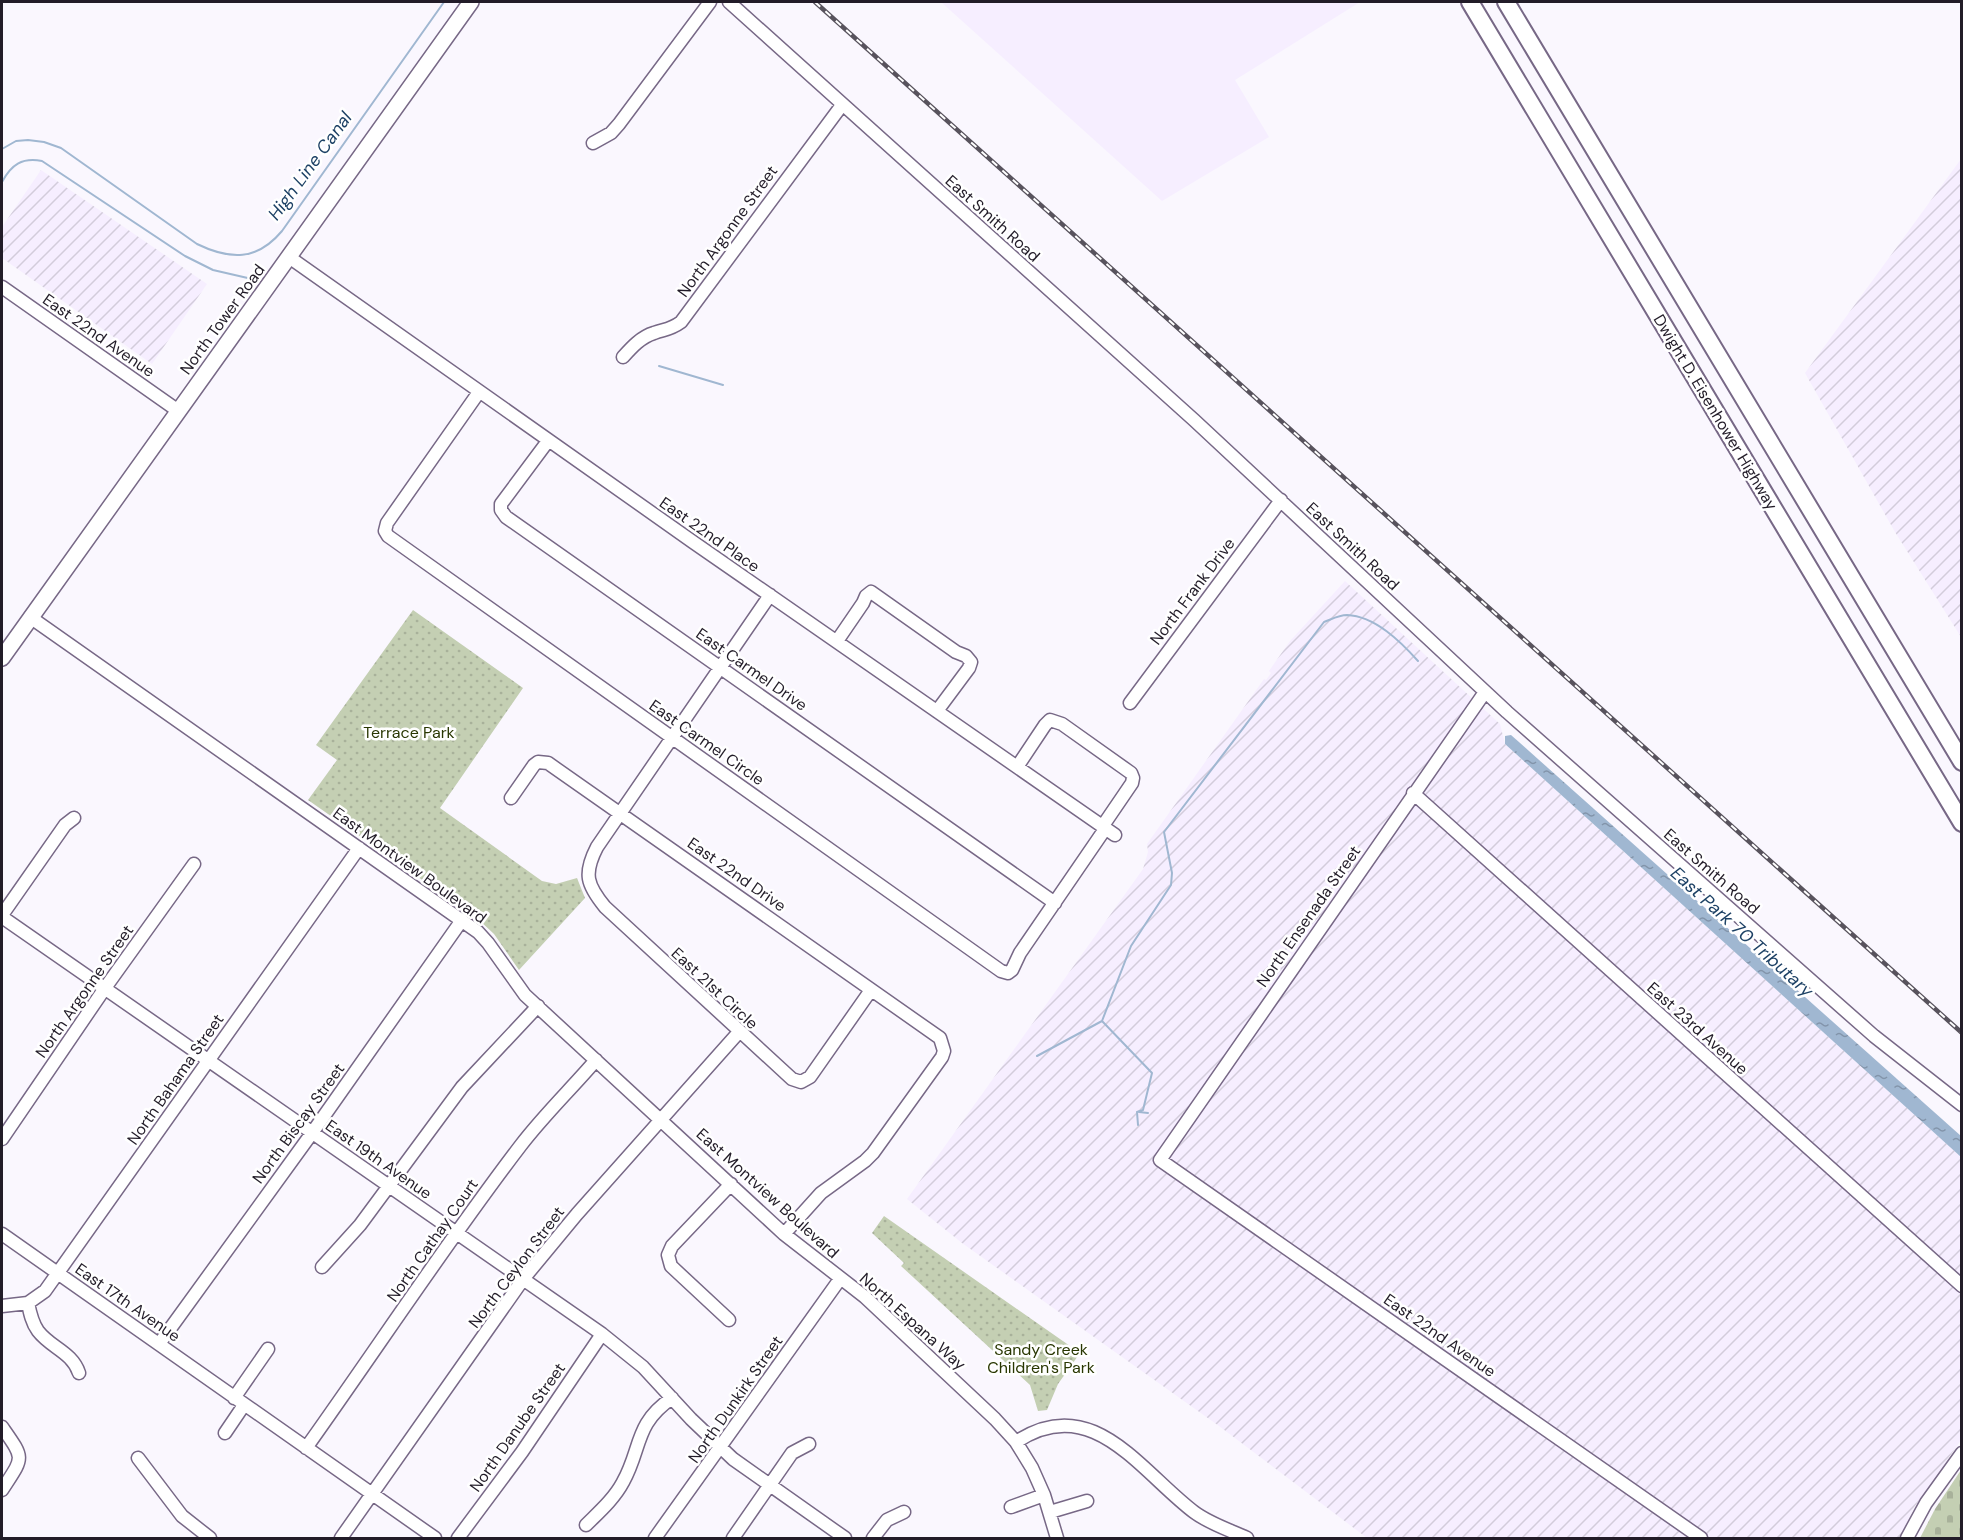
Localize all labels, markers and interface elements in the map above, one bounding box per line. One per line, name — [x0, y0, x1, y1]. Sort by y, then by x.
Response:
water label: High Line Canal — [262, 106, 358, 225]
street label: North Argonne Street — [673, 161, 782, 301]
street label: East Smith Road — [941, 170, 1044, 266]
street label: North Tower Road — [175, 260, 270, 379]
street label: East 22nd Avenue — [39, 289, 159, 382]
street label: Dwight D. Eisenhower Highway — [1649, 311, 1782, 514]
street label: East 22nd Place — [656, 492, 764, 577]
street label: East Smith Road — [1302, 498, 1404, 595]
street label: North Frank Drive — [1145, 534, 1240, 649]
street label: East Carmel Drive — [692, 623, 811, 716]
street label: East Carmel Circle — [645, 695, 768, 790]
park label: Terrace Park — [363, 722, 455, 743]
street label: East Montview Boulevard — [329, 803, 491, 928]
street label: East Smith Road — [1659, 824, 1764, 919]
street label: East 22nd Drive — [683, 833, 790, 916]
street label: North Ensenada Street — [1252, 842, 1365, 991]
water label: East Park 70 Tributary — [1665, 861, 1819, 1003]
street label: North Argonne Street — [31, 921, 138, 1062]
street label: East 21st Circle — [667, 943, 762, 1034]
street label: East 23rd Avenue — [1643, 977, 1753, 1079]
street label: North Bahama Street — [122, 1010, 228, 1149]
street label: North Biscay Street — [248, 1059, 349, 1188]
street label: East 19th Avenue — [321, 1115, 436, 1204]
street label: East Montview Boulevard — [692, 1124, 843, 1263]
street label: North Cathay Court — [382, 1175, 483, 1306]
street label: North Ceylon Street — [464, 1202, 569, 1332]
street label: East 17th Avenue — [71, 1258, 184, 1346]
street label: North Espana Way — [855, 1268, 970, 1375]
street label: East 22nd Avenue — [1380, 1289, 1500, 1382]
street label: North Dunkirk Street — [683, 1331, 787, 1467]
park label: Sandy Creek Children's Park — [987, 1339, 1095, 1378]
street label: North Danube Street — [465, 1359, 570, 1496]

